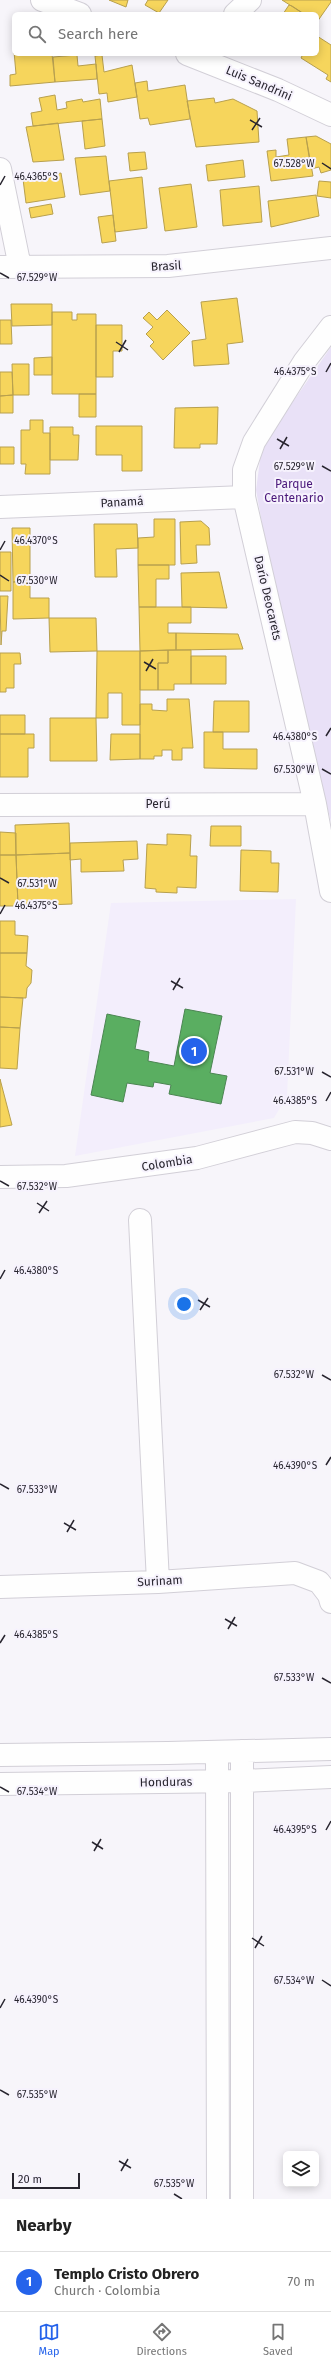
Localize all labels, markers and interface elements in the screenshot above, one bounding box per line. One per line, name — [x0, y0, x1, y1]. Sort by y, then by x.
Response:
search box — [12, 12, 319, 56]
icon: search — [26, 23, 48, 45]
text: Search here — [58, 25, 138, 43]
street label: Luis Sandrini — [224, 63, 294, 103]
text: 67.528°W — [274, 158, 315, 170]
text: 46.4365°S — [14, 171, 58, 183]
street label: Brasil — [150, 258, 182, 274]
text: 67.529°W — [17, 272, 58, 284]
text: 46.4375°S — [274, 366, 317, 378]
text: 67.529°W — [274, 461, 315, 473]
park label: Parque Centenario — [264, 477, 324, 505]
street label: Panamá — [100, 494, 144, 510]
text: 46.4370°S — [14, 535, 58, 547]
street label: Darío Deocarets — [251, 554, 285, 642]
text: 67.530°W — [16, 575, 58, 587]
text: 46.4380°S — [273, 731, 318, 743]
text: 67.530°W — [273, 764, 315, 776]
street label: Perú — [146, 797, 170, 811]
text: 67.531°W — [17, 878, 57, 890]
text: 46.4375°S — [15, 900, 58, 912]
pin: 1 — [181, 1036, 207, 1066]
text: 67.531°W — [274, 1066, 314, 1078]
text: 46.4385°S — [273, 1095, 318, 1107]
street label: Colombia — [141, 1152, 193, 1174]
text: 67.532°W — [17, 1181, 58, 1193]
text: 46.4380°S — [14, 1265, 59, 1277]
your location — [174, 1294, 194, 1314]
text: 67.532°W — [274, 1369, 315, 1381]
text: 46.4390°S — [273, 1460, 318, 1472]
text: 67.533°W — [17, 1484, 58, 1496]
street label: Surinam — [137, 1573, 183, 1589]
text: 46.4385°S — [14, 1629, 59, 1641]
text: 67.533°W — [274, 1672, 315, 1684]
street label: Honduras — [140, 1775, 193, 1789]
text: 67.534°W — [17, 1786, 58, 1798]
text: 46.4395°S — [273, 1824, 317, 1836]
text: 67.534°W — [274, 1975, 315, 1987]
text: 46.4390°S — [14, 1994, 59, 2006]
text: 67.535°W — [17, 2089, 58, 2101]
map controls — [283, 2151, 319, 2187]
button: layers — [283, 2151, 319, 2187]
scale bar — [12, 2171, 80, 2190]
text: 20 m — [18, 2173, 42, 2186]
text: 67.535°W — [154, 2178, 195, 2190]
text: Nearby — [16, 2215, 71, 2236]
text: Templo Cristo Obrero — [54, 2265, 199, 2283]
text: 1 — [26, 2274, 32, 2289]
text: 70 m — [288, 2274, 315, 2289]
text: Church · Colombia — [54, 2283, 160, 2298]
tab: Map — [38, 2321, 60, 2358]
tab: Directions — [136, 2321, 187, 2358]
tab: Saved — [263, 2321, 293, 2358]

